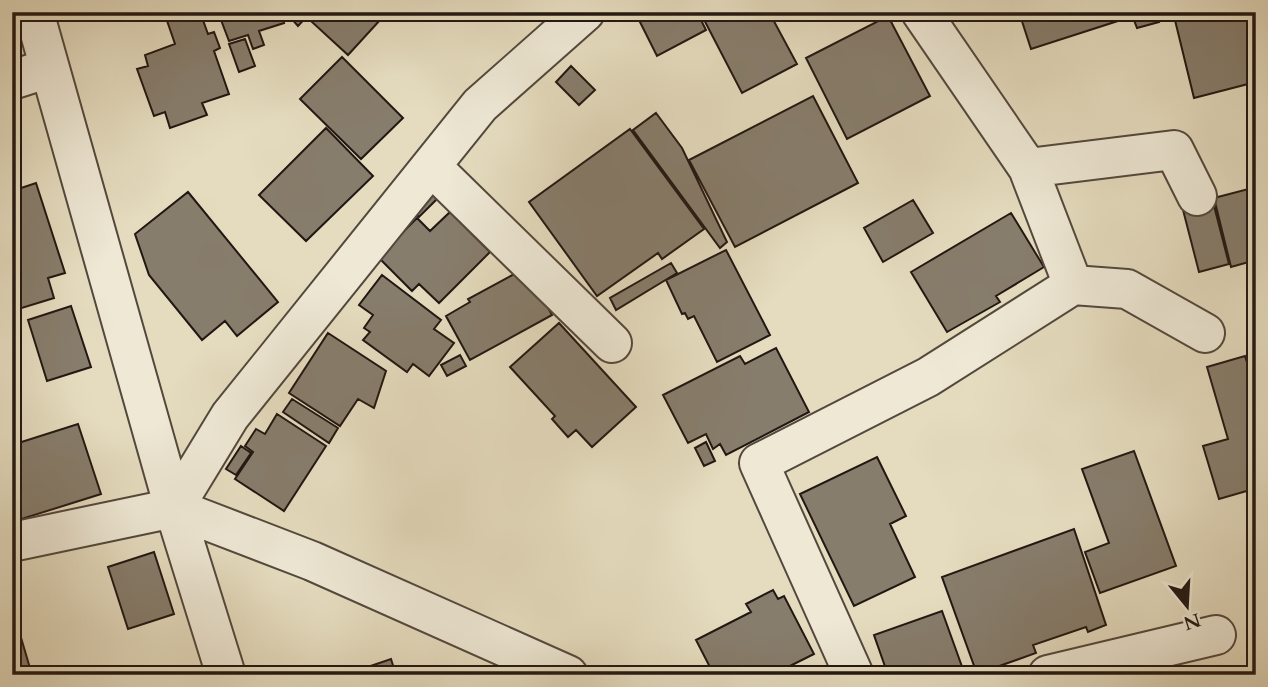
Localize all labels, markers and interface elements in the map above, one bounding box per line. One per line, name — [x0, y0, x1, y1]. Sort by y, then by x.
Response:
north arrow — [1152, 572, 1222, 642]
text: N — [1180, 606, 1204, 636]

